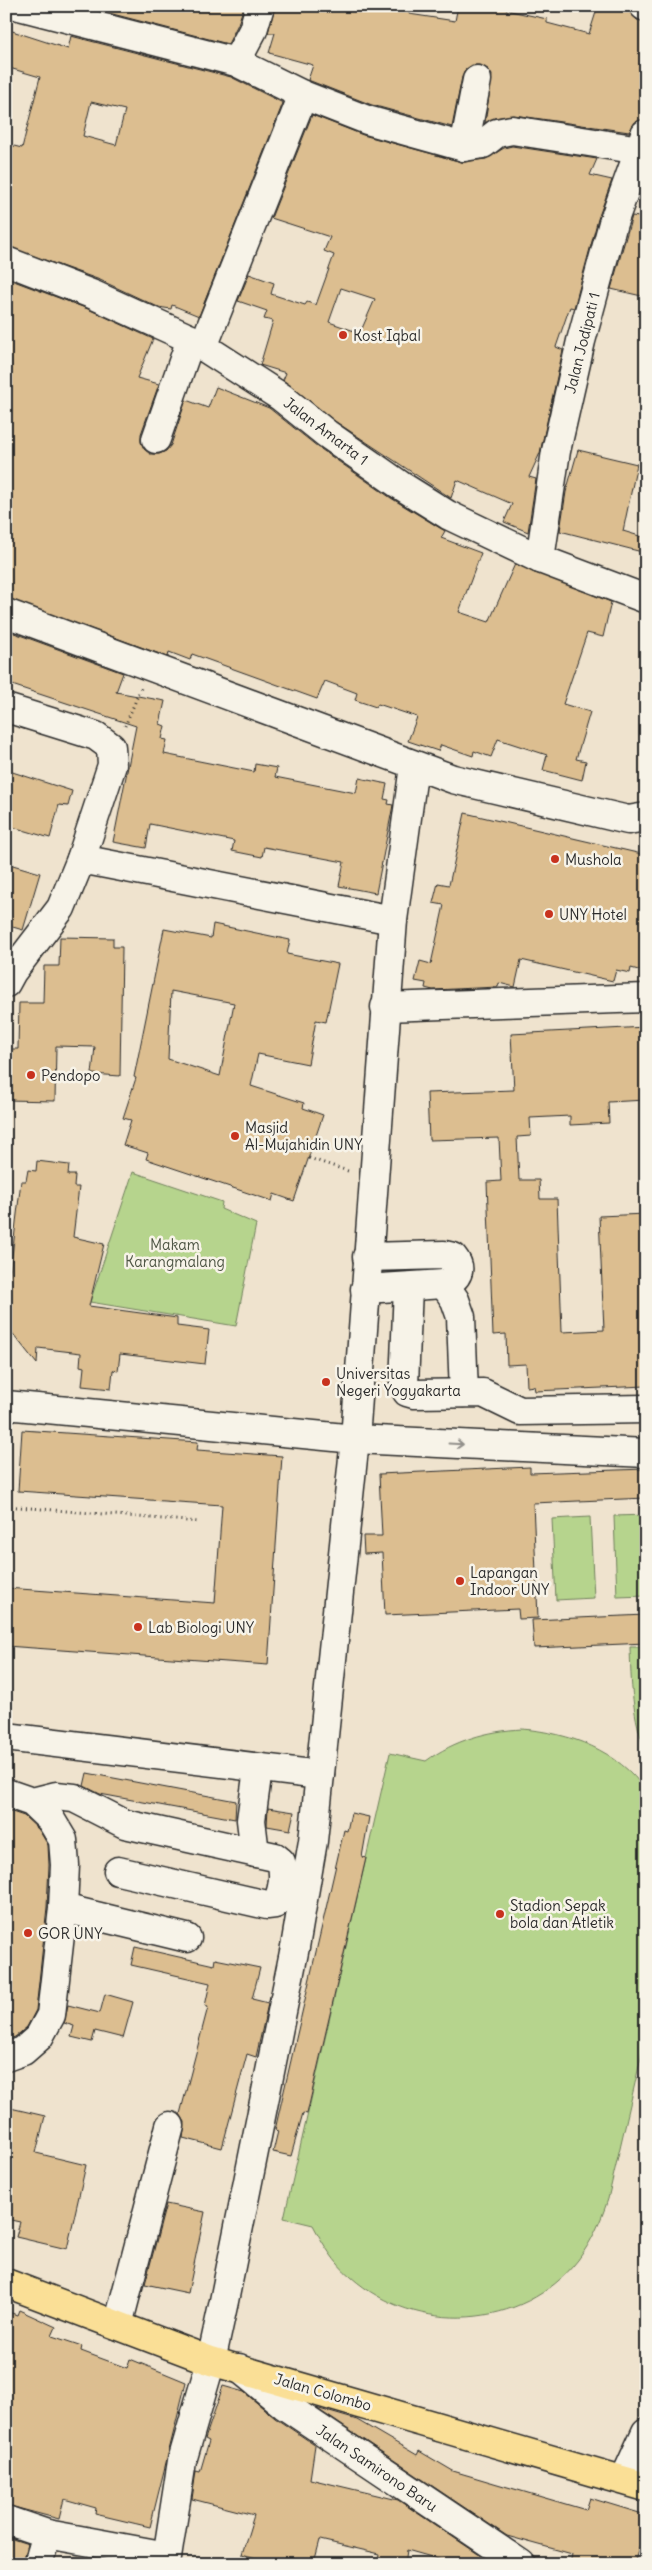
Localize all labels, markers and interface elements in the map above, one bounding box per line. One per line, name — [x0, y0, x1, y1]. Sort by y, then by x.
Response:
street label: Jalan Jodipati 1 — [560, 290, 604, 396]
place label: Kost Iqbal — [353, 326, 421, 345]
marker: Kost Iqbal — [337, 329, 349, 341]
street label: Jalan Amarta 1 — [280, 393, 372, 469]
place label: Mushola — [565, 850, 622, 869]
marker: Mushola — [549, 853, 561, 865]
place label: UNY Hotel — [559, 905, 627, 924]
marker: UNY Hotel — [543, 908, 555, 920]
place label: Pendopo — [41, 1066, 100, 1085]
marker: Pendopo — [25, 1069, 37, 1081]
place label: Masjid Al-Mujahidin UNY — [245, 1118, 363, 1154]
marker: Masjid Al-Mujahidin UNY — [229, 1130, 241, 1142]
park label: Makam Karangmalang — [125, 1235, 225, 1271]
place label: Universitas Negeri Yogyakarta — [336, 1364, 461, 1400]
marker: Universitas Negeri Yogyakarta — [320, 1376, 332, 1388]
one-way arrow — [448, 1440, 464, 1449]
place label: Lapangan Indoor UNY — [470, 1563, 550, 1599]
marker: Lapangan Indoor UNY — [454, 1575, 466, 1587]
place label: Lab Biologi UNY — [148, 1618, 255, 1637]
marker: Lab Biologi UNY — [132, 1621, 144, 1633]
place label: Stadion Sepak bola dan Atletik — [510, 1896, 614, 1932]
marker: Stadion Sepak bola dan Atletik — [494, 1908, 506, 1920]
place label: GOR UNY — [38, 1924, 103, 1943]
marker: GOR UNY — [22, 1927, 34, 1939]
street label: Jalan Colombo — [272, 2369, 374, 2415]
street label: Jalan Samirono Baru — [313, 2420, 441, 2516]

